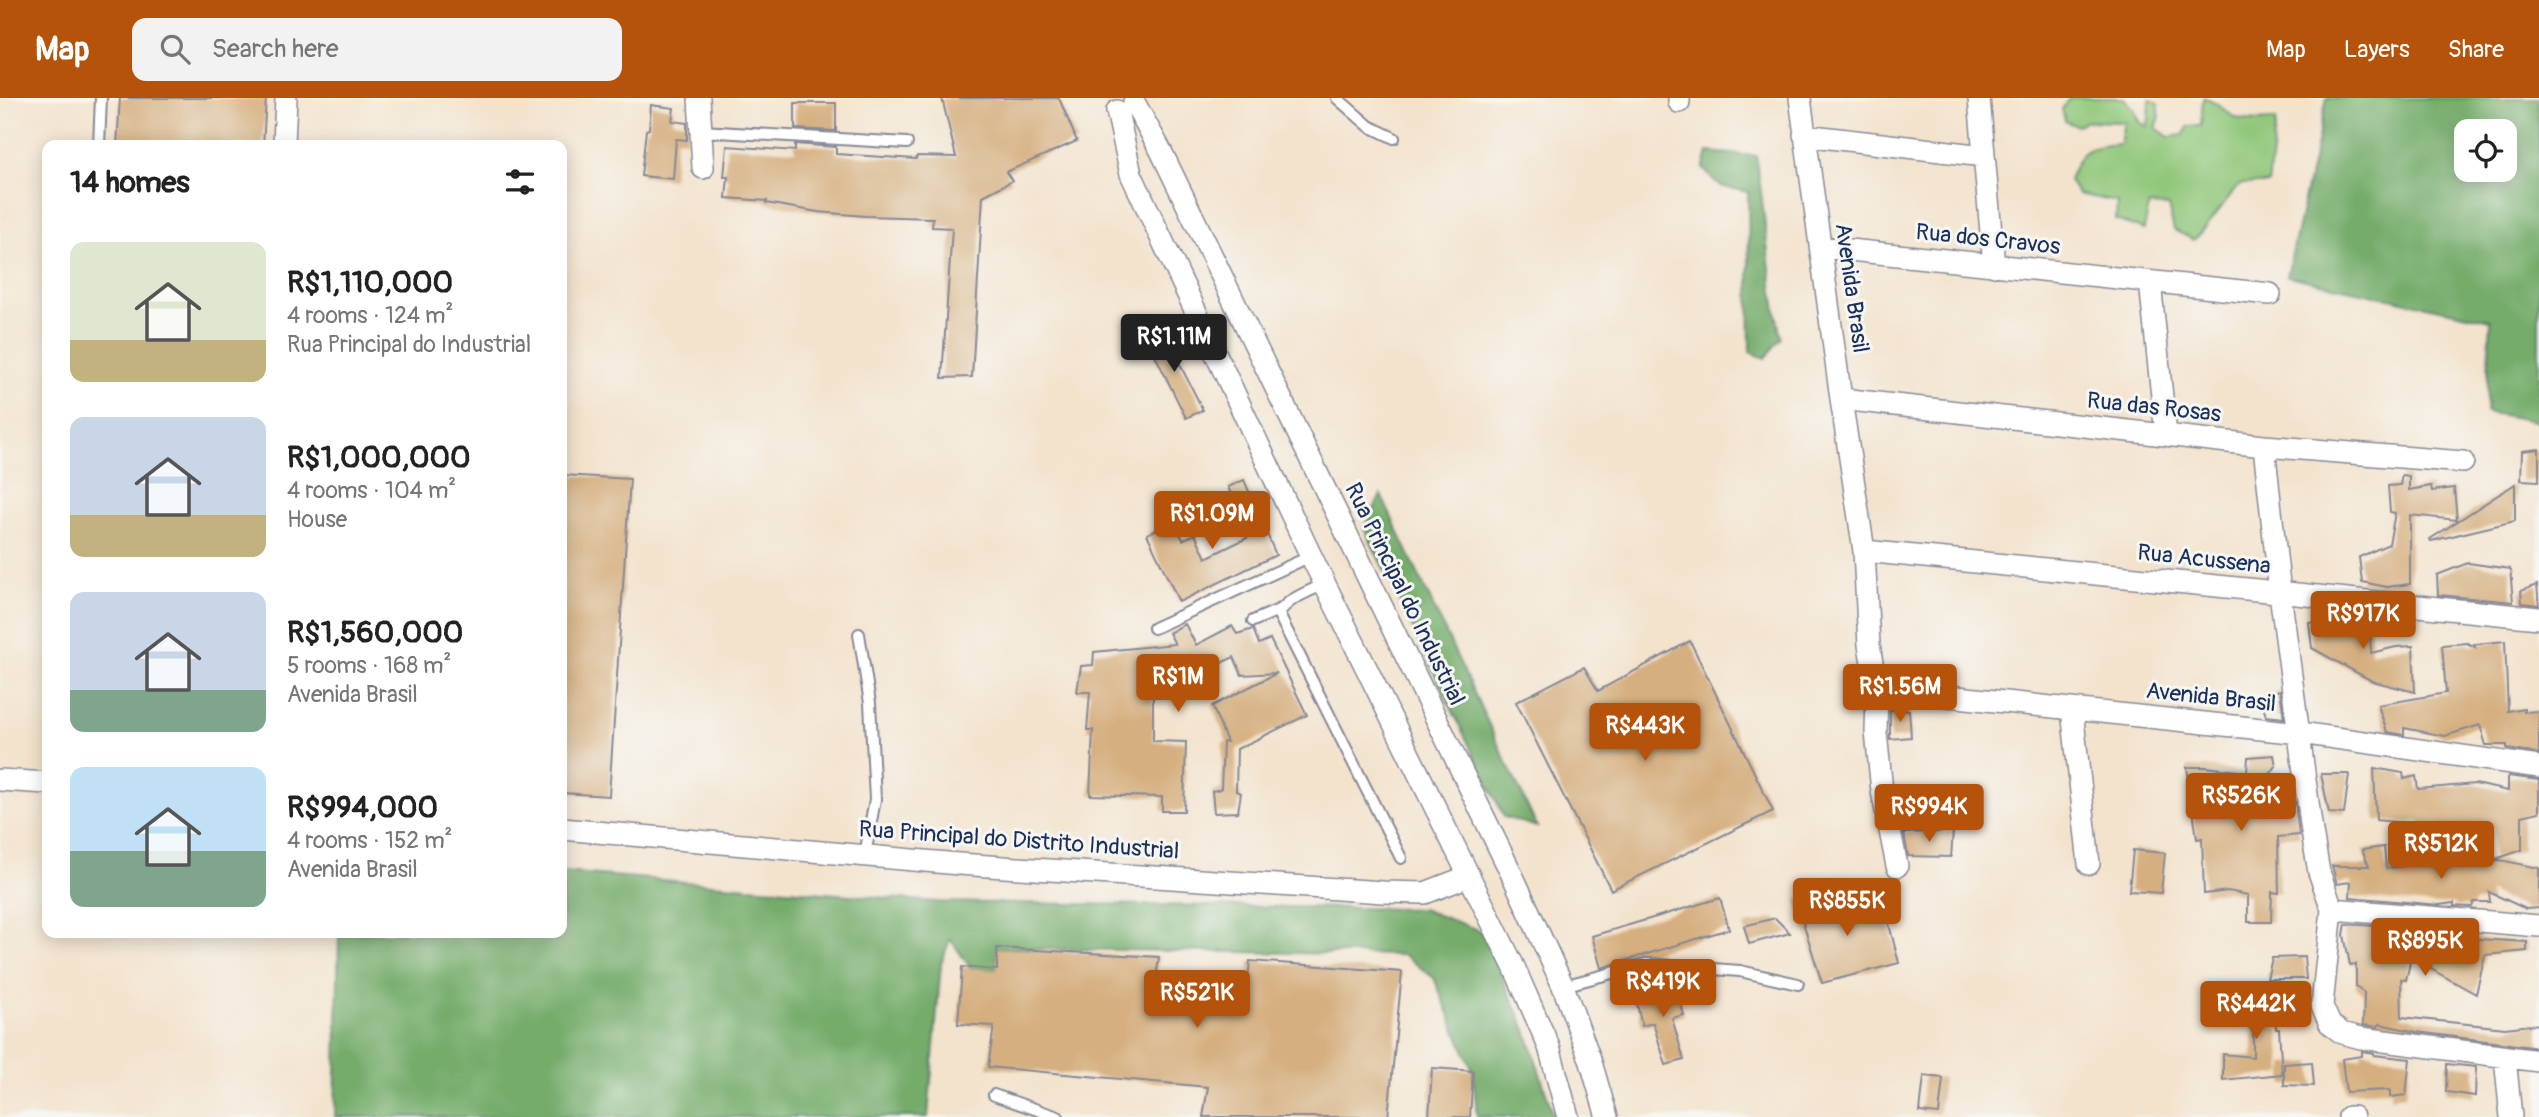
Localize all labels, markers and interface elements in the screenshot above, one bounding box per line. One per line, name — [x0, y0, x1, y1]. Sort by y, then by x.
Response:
search box — [132, 18, 622, 81]
text: Map — [35, 29, 90, 70]
icon: search — [156, 30, 194, 68]
text: Search here — [212, 33, 339, 65]
text: Map — [2266, 35, 2306, 64]
text: Layers — [2344, 35, 2410, 64]
text: Share — [2448, 35, 2504, 64]
map controls — [2454, 119, 2517, 182]
button: locate — [2454, 119, 2517, 182]
icon: filters — [501, 163, 539, 201]
text: 14 homes — [70, 164, 190, 201]
street label: Rua dos Cravos — [1914, 217, 2062, 261]
street label: Avenida Brasil — [1829, 221, 1875, 355]
text: R$1,110,000 — [287, 264, 453, 301]
icon: home — [126, 270, 210, 354]
text: 4 rooms · 124 m² — [287, 301, 453, 330]
pin: R$1.11M — [1109, 314, 1239, 374]
text: R$1.11M — [1137, 322, 1211, 351]
text: Rua Principal do Industrial — [287, 330, 531, 359]
street label: Rua das Rosas — [2085, 386, 2223, 428]
text: R$1,000,000 — [287, 439, 471, 476]
icon: home — [126, 445, 210, 529]
text: 4 rooms · 104 m² — [287, 476, 456, 505]
street label: Rua Principal do Industrial — [1338, 478, 1472, 710]
pin: R$1.09M — [1147, 491, 1277, 551]
text: R$1.09M — [1170, 499, 1254, 528]
text: House — [287, 505, 347, 534]
street label: Rua Acussena — [2136, 538, 2272, 580]
pin: R$917K — [2306, 592, 2420, 651]
text: R$917K — [2327, 599, 2399, 628]
text: R$1,560,000 — [287, 614, 463, 651]
icon: home — [126, 620, 210, 704]
text: 5 rooms · 168 m² — [287, 651, 451, 680]
pin: R$1M — [1137, 654, 1219, 714]
text: R$1M — [1152, 662, 1204, 691]
pin: R$1.56M — [1835, 664, 1965, 724]
text: R$1.56M — [1859, 672, 1941, 701]
street label: Avenida Brasil — [2145, 676, 2277, 718]
text: Avenida Brasil — [287, 680, 418, 709]
pin: R$443K — [1588, 704, 1702, 763]
text: R$443K — [1605, 711, 1685, 740]
pin: R$526K — [2184, 774, 2298, 833]
text: R$526K — [2202, 781, 2280, 810]
pin: R$994K — [1872, 784, 1986, 844]
text: R$994,000 — [287, 789, 438, 826]
text: R$994K — [1891, 792, 1967, 821]
icon: home — [126, 795, 210, 879]
street label: Rua Principal do Distrito Industrial — [858, 814, 1180, 866]
pin: R$512K — [2384, 822, 2498, 881]
text: 4 rooms · 152 m² — [287, 826, 453, 855]
text: R$512K — [2404, 829, 2478, 858]
text: Avenida Brasil — [287, 855, 418, 884]
pin: R$855K — [1790, 878, 1904, 938]
text: R$855K — [1809, 886, 1885, 915]
pin: R$895K — [2368, 918, 2482, 978]
text: R$895K — [2387, 926, 2463, 955]
pin: R$419K — [1606, 960, 1720, 1019]
text: R$419K — [1626, 967, 1700, 996]
pin: R$521K — [1140, 970, 1254, 1030]
text: R$521K — [1160, 978, 1234, 1007]
pin: R$442K — [2199, 982, 2313, 1041]
text: R$442K — [2216, 989, 2296, 1018]

